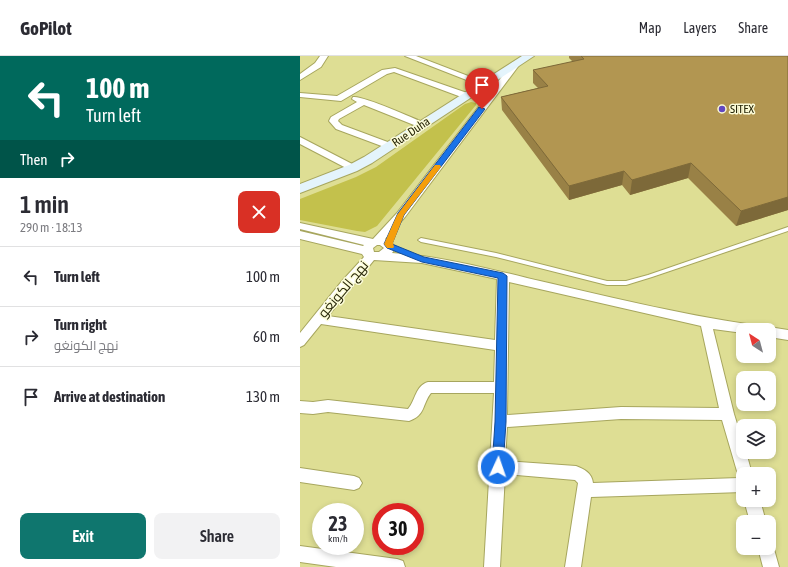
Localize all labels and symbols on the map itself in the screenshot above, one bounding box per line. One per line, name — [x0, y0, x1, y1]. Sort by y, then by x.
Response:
pin — [465, 68, 499, 109]
place label: SITEX — [730, 102, 754, 116]
marker: SITEX — [717, 104, 727, 114]
street label: Rue Duha — [389, 114, 433, 150]
street label: نهج الكونغو — [315, 257, 372, 321]
north arrow — [736, 323, 776, 363]
position arrow — [477, 446, 519, 488]
speed limit sign: 30 — [372, 503, 424, 555]

